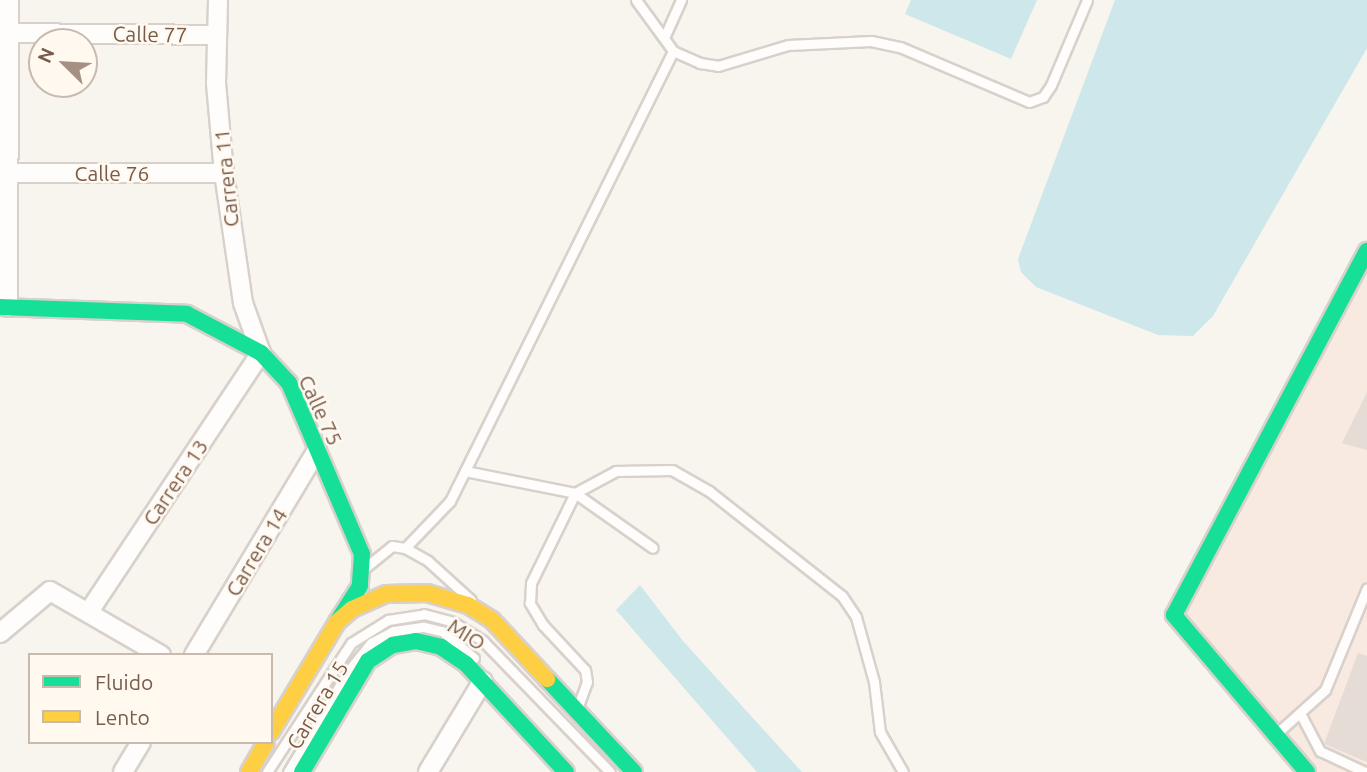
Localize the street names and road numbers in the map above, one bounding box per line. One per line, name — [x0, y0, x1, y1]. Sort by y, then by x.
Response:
street label: Calle 77 — [112, 21, 188, 47]
street label: Carrera 11 — [208, 128, 244, 228]
street label: Calle 76 — [75, 160, 149, 186]
street label: Calle 75 — [294, 371, 348, 449]
street label: Carrera 13 — [137, 434, 213, 530]
street label: Carrera 14 — [220, 503, 292, 601]
street label: MIO — [443, 613, 491, 655]
street label: Carrera 15 — [281, 656, 353, 754]

